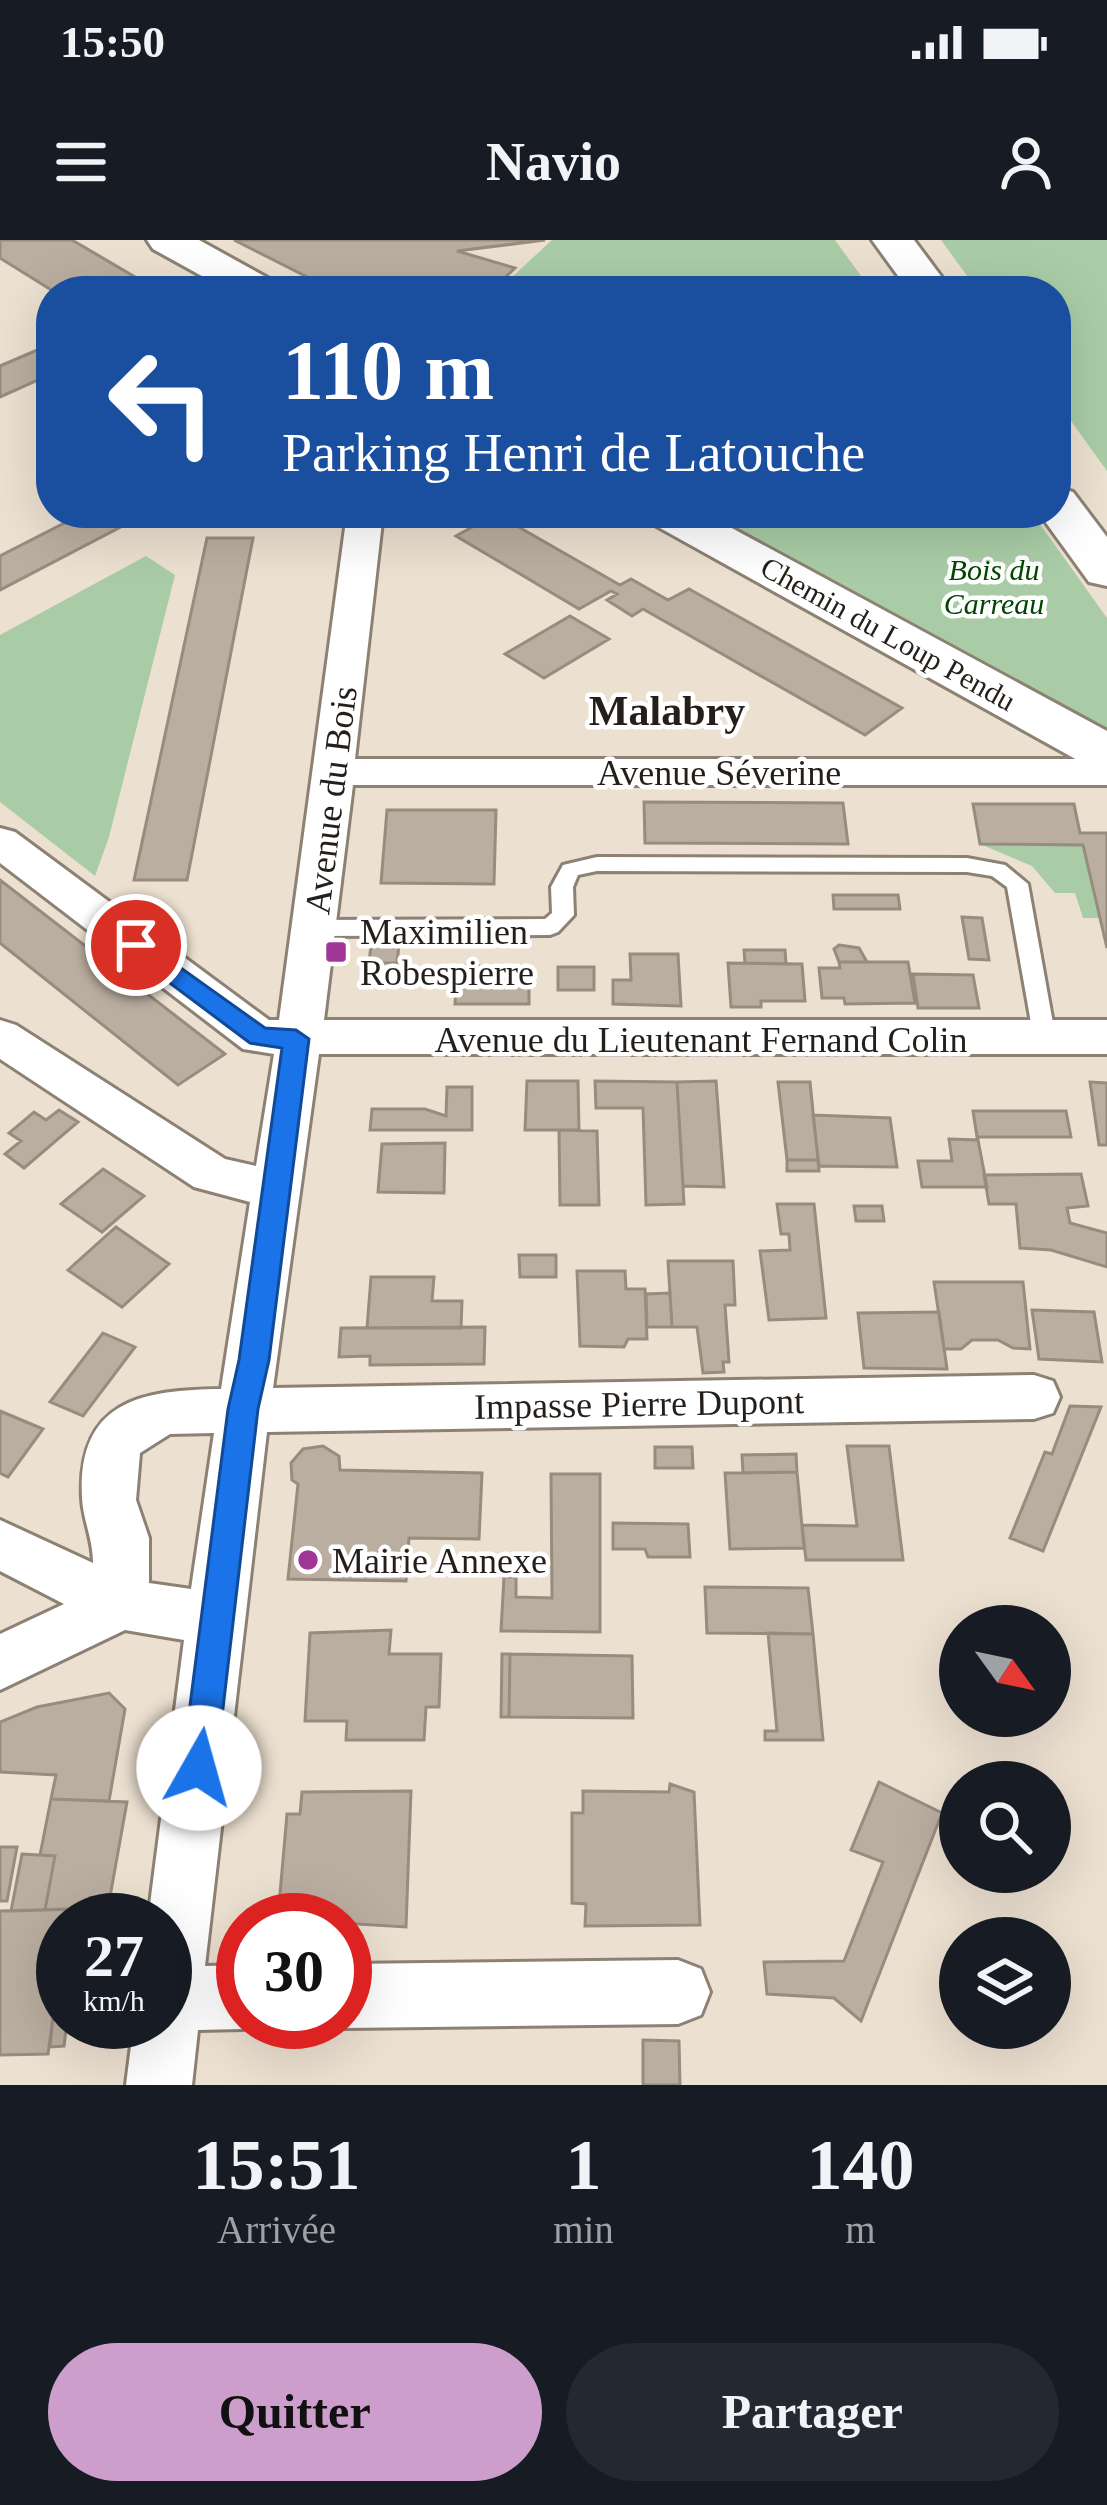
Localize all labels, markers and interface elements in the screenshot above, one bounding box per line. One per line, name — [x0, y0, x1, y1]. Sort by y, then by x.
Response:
text: 15:50 — [60, 17, 165, 67]
icon: menu — [48, 129, 114, 195]
icon: person — [993, 129, 1059, 195]
text: Navio — [486, 132, 621, 192]
icon: left — [84, 324, 240, 480]
text: 110 m — [282, 324, 494, 417]
text: Parking Henri de Latouche — [282, 423, 865, 483]
street label: Chemin du Loup Pendu — [755, 550, 1021, 717]
park label: Bois du Carreau — [944, 553, 1044, 620]
street label: Avenue du Bois — [297, 684, 365, 916]
district label: Malabry — [589, 688, 745, 734]
street label: Avenue Séverine — [597, 753, 841, 793]
pin — [85, 894, 187, 996]
icon: arrive — [103, 912, 169, 978]
place label: Maximilien Robespierre — [360, 912, 534, 993]
marker: Maximilien Robespierre — [323, 939, 349, 965]
street label: Avenue du Lieutenant Fernand Colin — [434, 1020, 968, 1060]
street label: Impasse Pierre Dupont — [474, 1381, 804, 1427]
place label: Mairie Annexe — [332, 1541, 547, 1581]
marker: Mairie Annexe — [295, 1547, 321, 1573]
north arrow — [939, 1605, 1071, 1737]
map controls — [939, 1605, 1071, 2049]
position arrow — [136, 1705, 262, 1831]
button: search — [939, 1761, 1071, 1893]
speed limit sign: 30 — [216, 1893, 372, 2049]
button: layers — [939, 1917, 1071, 2049]
text: 27 — [84, 1923, 144, 1989]
text: km/h — [83, 1984, 145, 2017]
text: 15:51 — [193, 2125, 361, 2205]
text: 1 — [565, 2125, 601, 2205]
text: 140 — [806, 2125, 914, 2205]
text: Arrivée — [217, 2208, 336, 2251]
text: min — [553, 2208, 614, 2251]
text: m — [845, 2208, 876, 2251]
button: Quitter — [48, 2343, 542, 2481]
button: Partager — [566, 2343, 1059, 2481]

